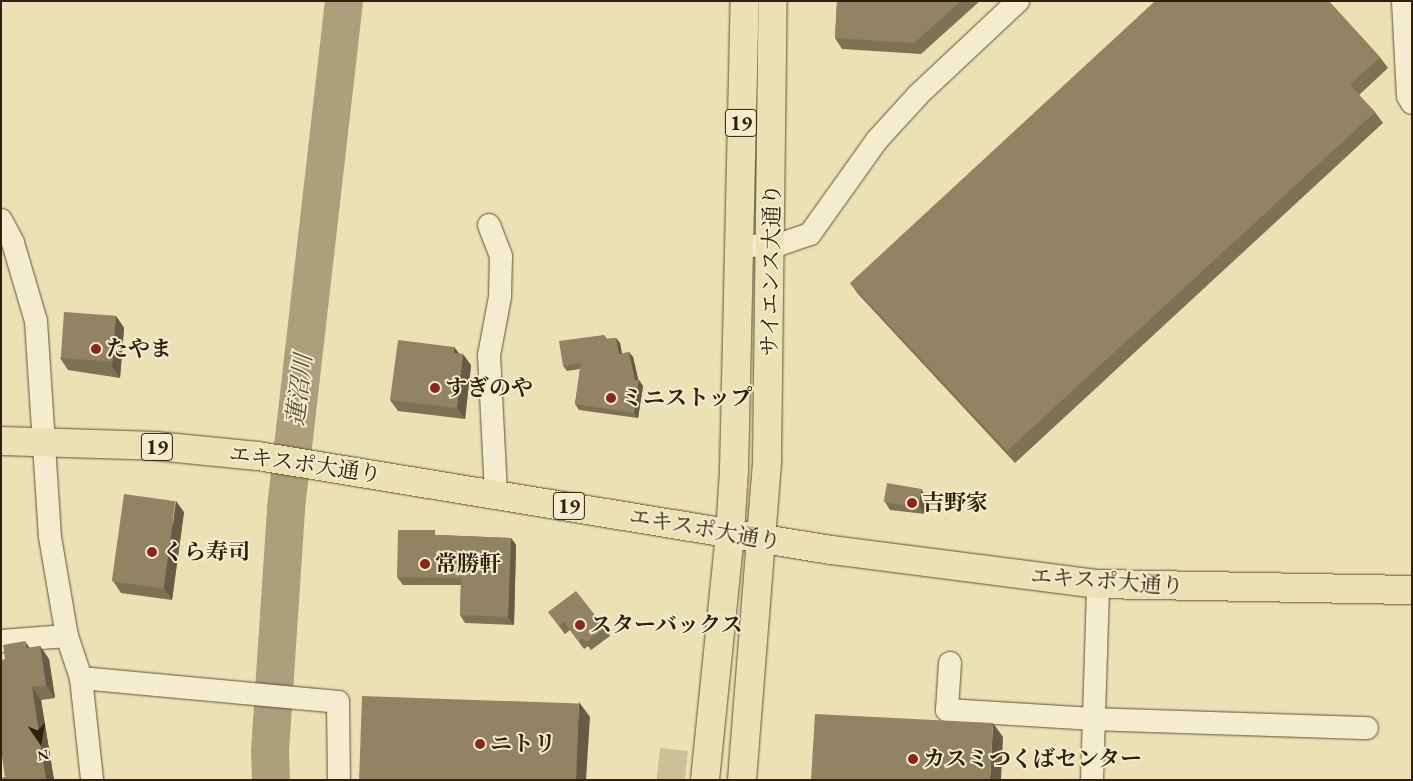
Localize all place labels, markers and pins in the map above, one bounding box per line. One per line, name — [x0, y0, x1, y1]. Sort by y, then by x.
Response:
place label: たやま — [106, 336, 172, 362]
marker: たやま — [90, 343, 102, 355]
place label: すぎのや — [445, 375, 533, 401]
marker: すぎのや — [429, 382, 441, 394]
place label: ミニストップ — [621, 385, 753, 411]
marker: ミニストップ — [605, 392, 617, 404]
place label: 吉野家 — [922, 490, 988, 516]
marker: 吉野家 — [906, 497, 918, 509]
place label: くら寿司 — [162, 539, 250, 565]
marker: くら寿司 — [146, 546, 158, 558]
place label: 常勝軒 — [435, 551, 501, 577]
marker: 常勝軒 — [419, 558, 431, 570]
place label: スターバックス — [590, 612, 744, 638]
marker: スターバックス — [574, 619, 586, 631]
place label: ニトリ — [490, 731, 556, 757]
marker: ニトリ — [474, 738, 486, 750]
place label: カスミつくばセンター — [923, 746, 1143, 772]
marker: カスミつくばセンター — [907, 753, 919, 765]

